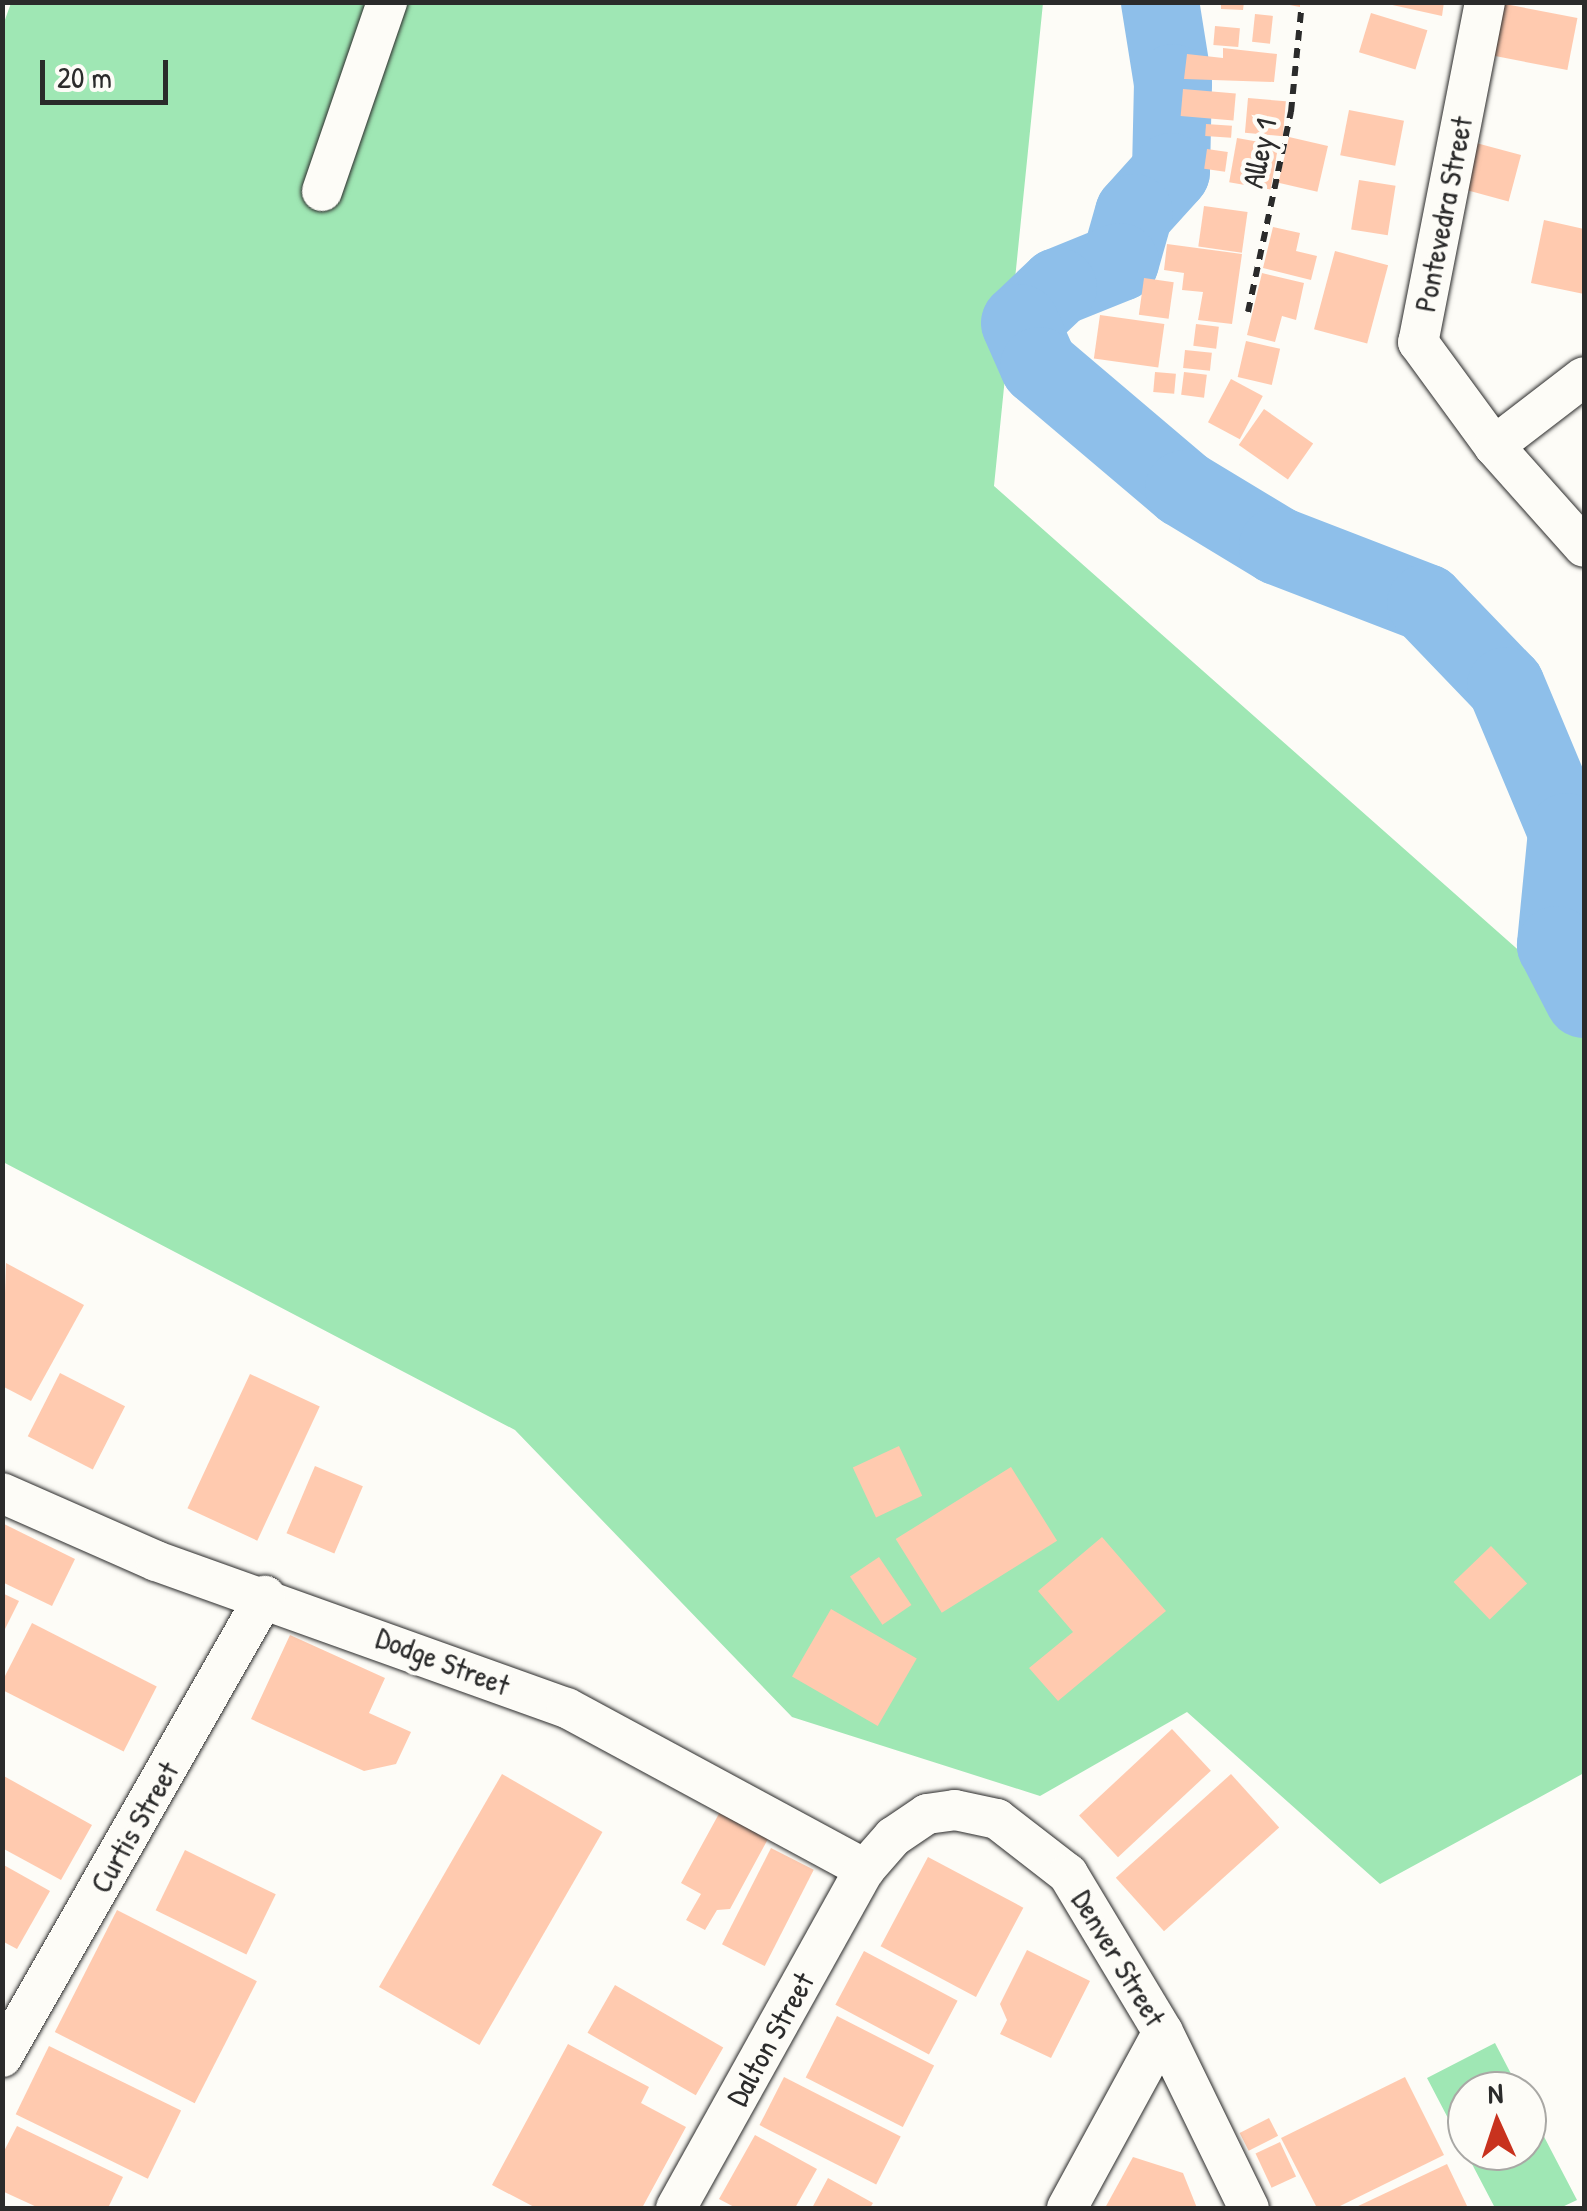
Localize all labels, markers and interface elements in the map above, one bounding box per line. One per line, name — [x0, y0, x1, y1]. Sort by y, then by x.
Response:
scale bar — [45, 40, 172, 102]
text: 20 m — [57, 57, 112, 97]
street label: Pontevedra Street — [1406, 113, 1480, 315]
street label: Alley 1 — [1234, 115, 1284, 191]
street label: Dodge Street — [371, 1619, 515, 1703]
street label: Curtis Street — [82, 1755, 186, 1899]
street label: Denver Street — [1064, 1884, 1174, 2032]
street label: Dalton Street — [719, 1966, 821, 2112]
north arrow — [1447, 2071, 1547, 2171]
text: N — [1487, 2074, 1504, 2112]

